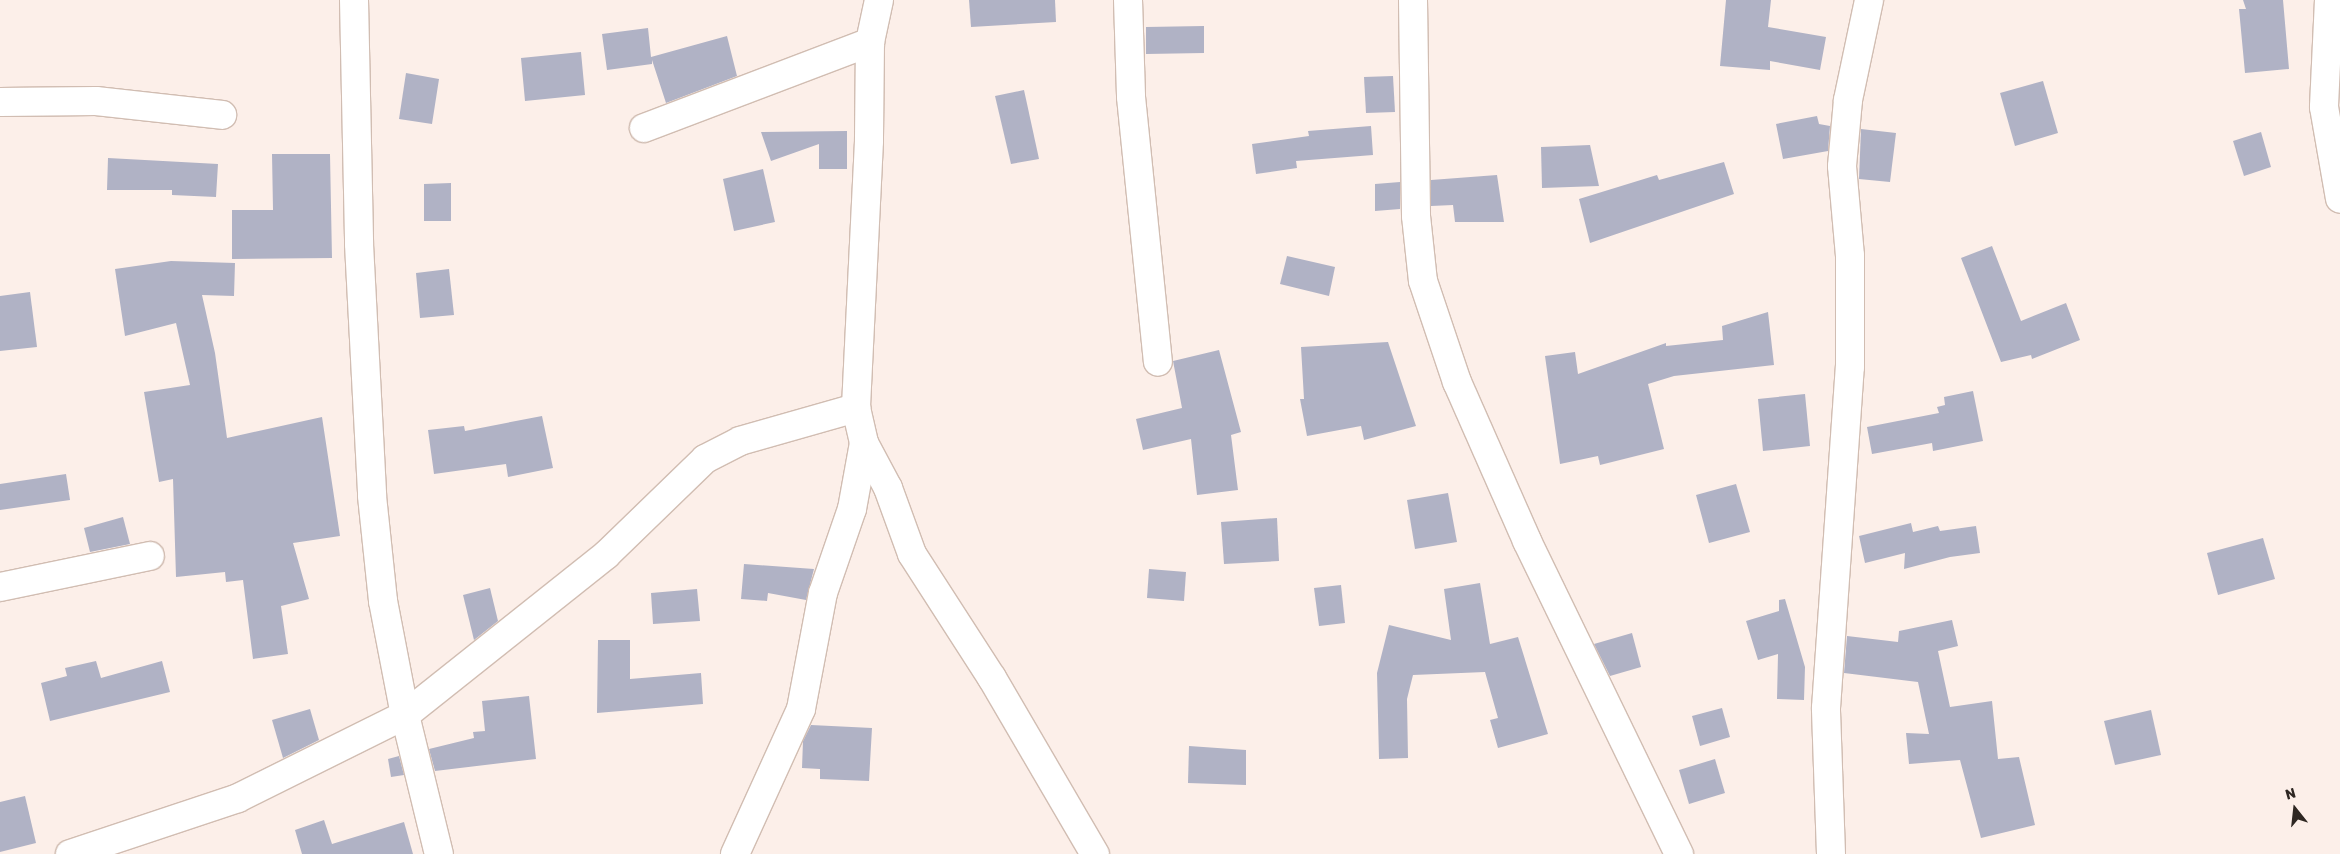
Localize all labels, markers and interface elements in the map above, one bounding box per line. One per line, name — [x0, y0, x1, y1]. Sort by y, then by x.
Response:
north arrow — [2270, 784, 2320, 834]
text: N — [2284, 785, 2298, 804]

